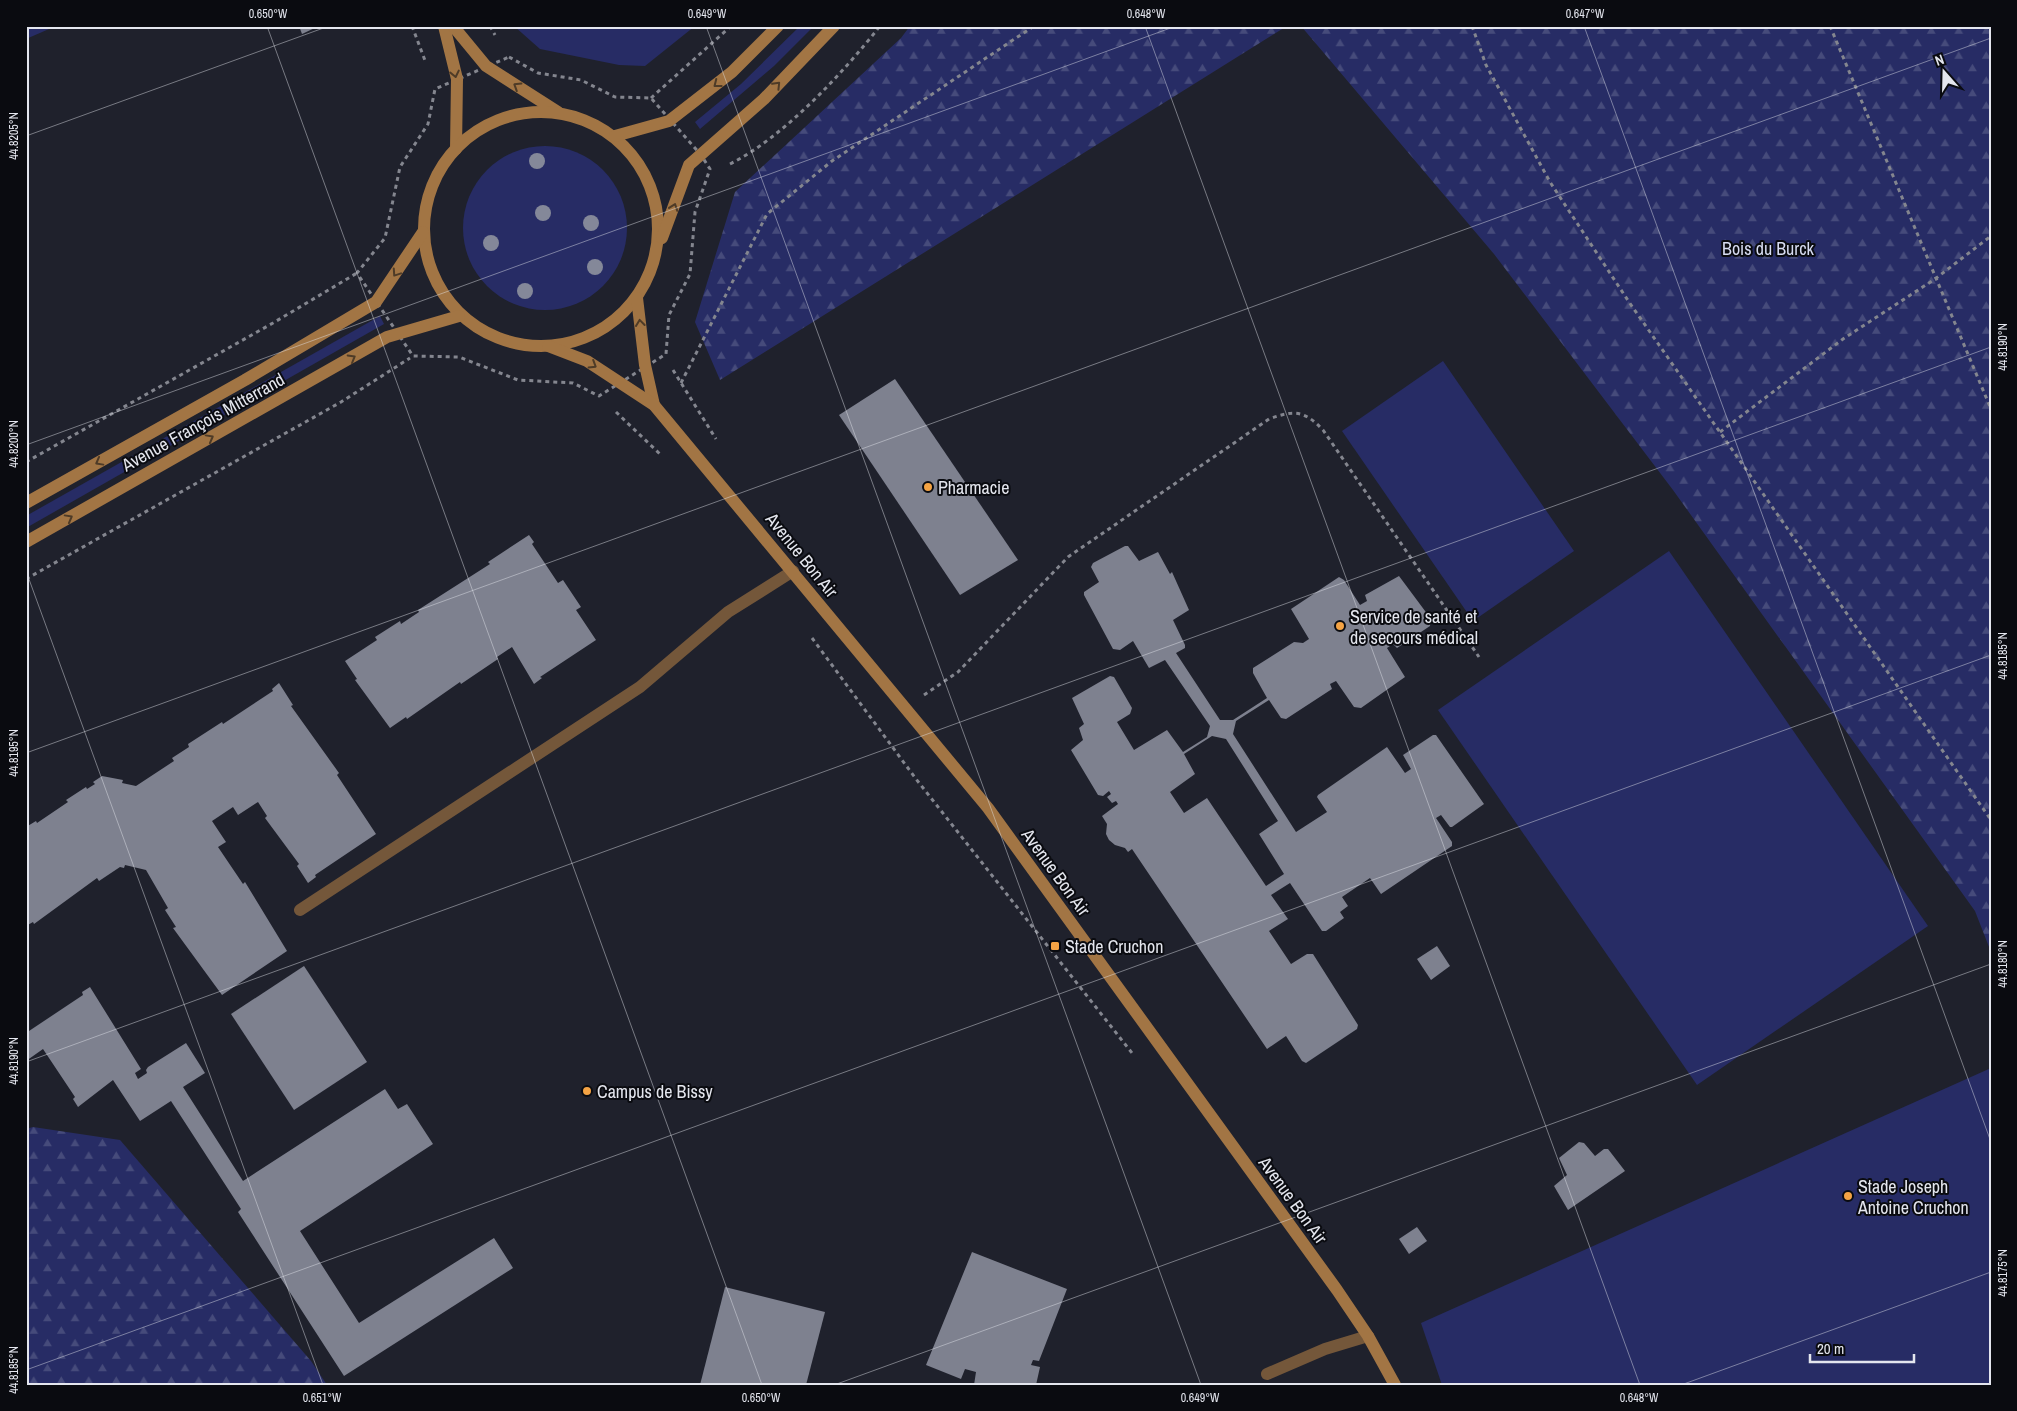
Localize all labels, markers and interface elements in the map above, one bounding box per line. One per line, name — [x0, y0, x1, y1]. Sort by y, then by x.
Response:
text: 0.650°W — [249, 6, 288, 22]
text: 0.649°W — [688, 6, 727, 22]
text: 0.648°W — [1127, 6, 1166, 22]
text: 0.647°W — [1566, 6, 1605, 22]
north arrow — [1920, 48, 1970, 98]
text: N — [1933, 50, 1947, 70]
one-way arrow — [450, 69, 460, 78]
one-way arrow — [714, 78, 723, 86]
one-way arrow — [513, 82, 522, 92]
one-way arrow — [771, 82, 780, 91]
text: 44.8205°N — [6, 112, 22, 160]
one-way arrow — [668, 203, 678, 211]
park label: Bois du Burck — [1722, 236, 1815, 261]
one-way arrow — [393, 267, 402, 277]
one-way arrow — [635, 318, 646, 326]
text: 44.8190°N — [1995, 323, 2011, 371]
one-way arrow — [346, 354, 355, 364]
one-way arrow — [588, 358, 597, 368]
street label: Avenue François Mitterrand — [116, 367, 289, 478]
text: 44.8200°N — [6, 420, 22, 468]
one-way arrow — [205, 434, 214, 444]
one-way arrow — [96, 456, 105, 466]
place label: Pharmacie — [938, 475, 1009, 500]
marker: Pharmacie — [922, 481, 934, 493]
street label: Avenue Bon Air — [759, 507, 844, 603]
one-way arrow — [63, 514, 72, 524]
place label: Service de santé et de secours médical — [1350, 604, 1478, 650]
marker: Service de santé et de secours médical — [1334, 620, 1346, 632]
text: 44.8185°N — [1995, 632, 2011, 680]
text: 44.8195°N — [6, 729, 22, 777]
street label: Avenue Bon Air — [1015, 822, 1096, 921]
place label: Stade Cruchon — [1065, 934, 1163, 959]
marker: Stade Cruchon — [1049, 940, 1061, 952]
text: 44.8180°N — [1995, 940, 2011, 988]
text: 44.8190°N — [6, 1037, 22, 1085]
place label: Campus de Bissy — [597, 1079, 713, 1104]
marker: Campus de Bissy — [581, 1085, 593, 1097]
street label: Avenue Bon Air — [1252, 1150, 1333, 1249]
place label: Stade Joseph Antoine Cruchon — [1857, 1174, 1969, 1220]
marker: Stade Joseph Antoine Cruchon — [1842, 1190, 1854, 1202]
text: 44.8175°N — [1995, 1249, 2011, 1297]
scale bar — [1810, 1331, 1913, 1363]
text: 20 m — [1817, 1338, 1844, 1359]
text: 44.8185°N — [6, 1346, 22, 1394]
text: 0.651°W — [303, 1390, 342, 1406]
text: 0.650°W — [742, 1390, 781, 1406]
text: 0.649°W — [1181, 1390, 1220, 1406]
text: 0.648°W — [1620, 1390, 1659, 1406]

